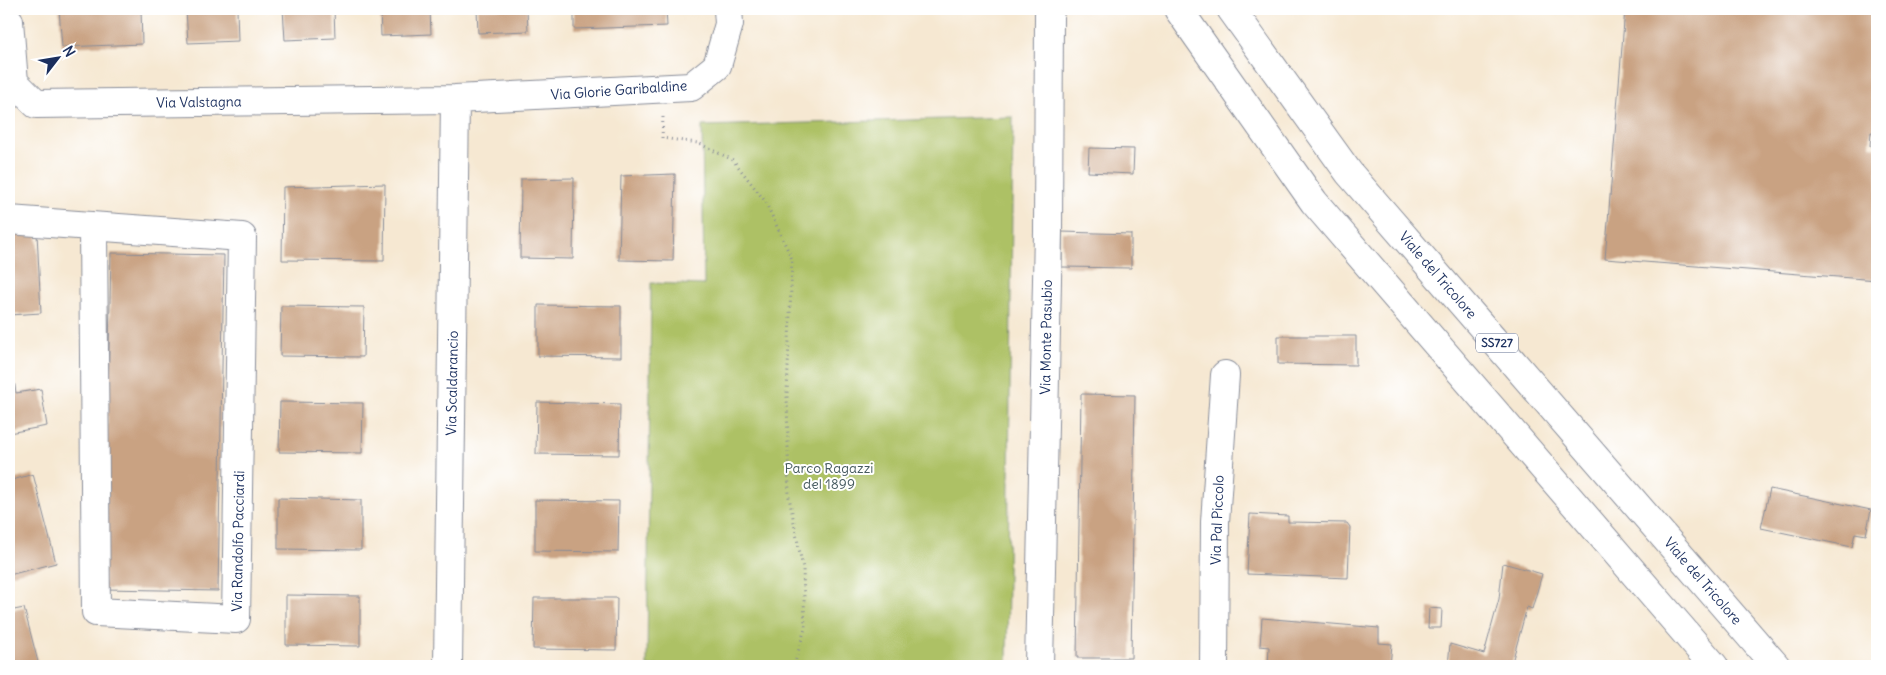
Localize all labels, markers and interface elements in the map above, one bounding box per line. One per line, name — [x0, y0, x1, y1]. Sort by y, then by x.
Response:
north arrow — [32, 32, 82, 82]
text: N — [59, 43, 79, 60]
street label: Via Glorie Garibaldine — [550, 76, 688, 104]
street label: Via Valstagna — [156, 92, 242, 112]
street label: Viale del Tricolore — [1395, 228, 1481, 322]
street label: Via Monte Pasubio — [1036, 279, 1056, 395]
street label: Via Scaldarancio — [442, 330, 462, 436]
road number: SS727 — [1476, 333, 1518, 352]
park label: Parco Ragazzi del 1899 — [785, 459, 873, 493]
street label: Via Randolfo Pacciardi — [228, 470, 248, 612]
street label: Via Pal Piccolo — [1206, 475, 1228, 565]
street label: Viale del Tricolore — [1660, 534, 1746, 628]

